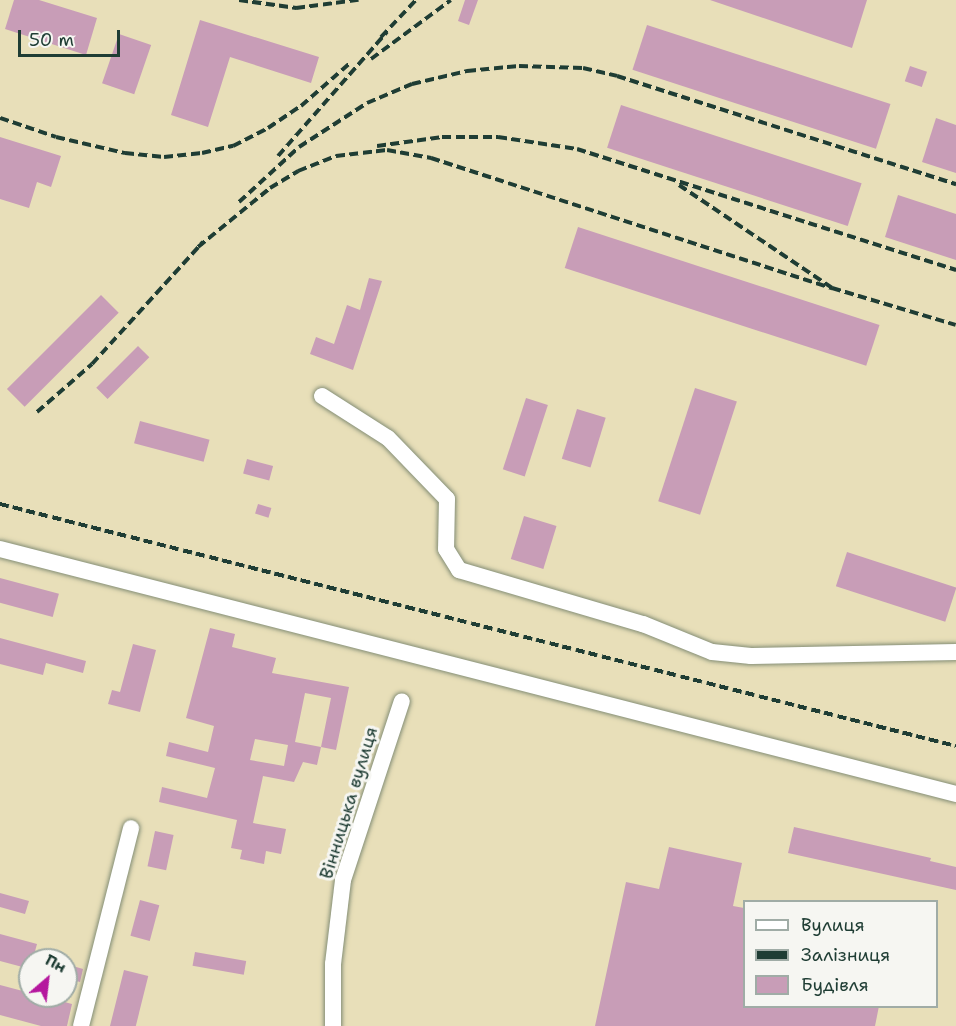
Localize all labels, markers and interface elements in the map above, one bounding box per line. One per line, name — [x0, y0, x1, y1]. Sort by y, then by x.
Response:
scale bar — [21, 18, 123, 56]
text: 50 m — [29, 28, 74, 52]
street label: Вінницька вулиця — [316, 724, 382, 882]
legend — [743, 900, 938, 1008]
text: Вулиця — [801, 913, 865, 937]
text: Залізниця — [801, 943, 890, 967]
north arrow — [18, 948, 78, 1008]
text: Пн — [41, 949, 70, 978]
text: Будівля — [801, 973, 869, 997]

